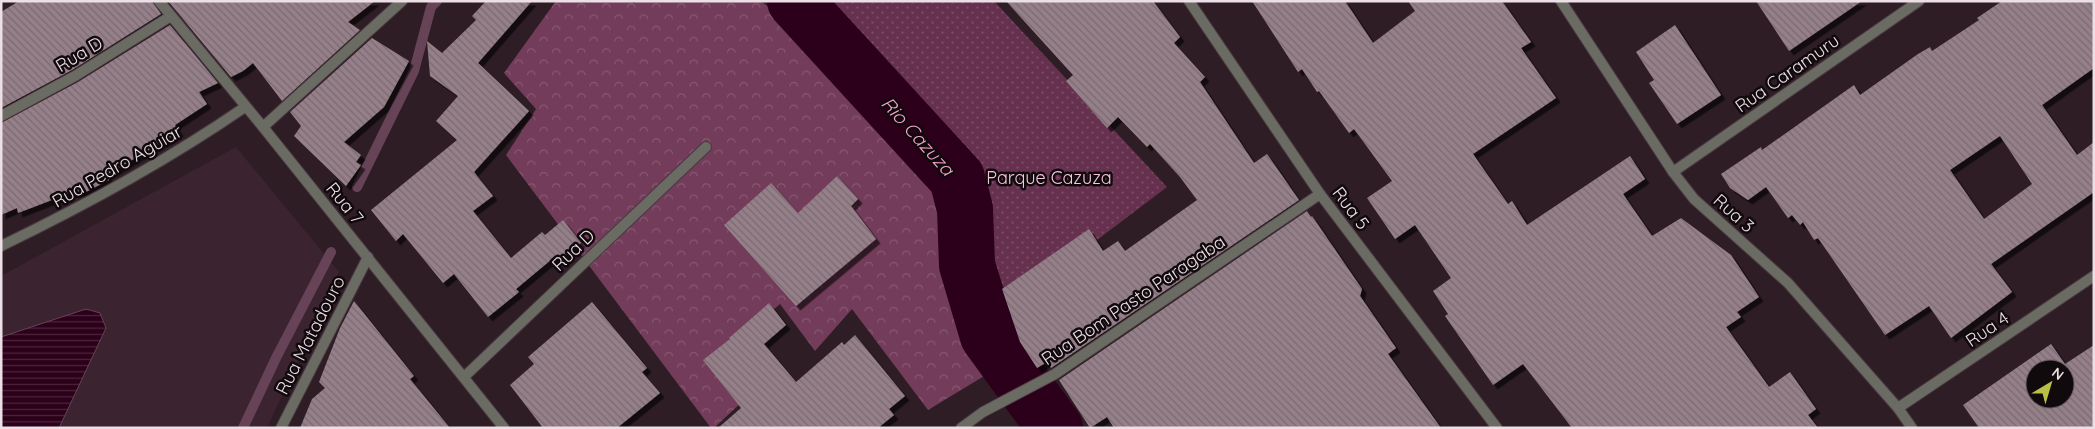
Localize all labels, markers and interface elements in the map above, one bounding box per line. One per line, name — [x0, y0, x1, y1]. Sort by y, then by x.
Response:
street label: Rua Caramuru — [1730, 29, 1844, 117]
street label: Rua D — [51, 31, 107, 77]
water label: Rio Cazuza — [876, 92, 961, 182]
street label: Rua Pedro Aguiar — [48, 119, 186, 213]
park label: Parque Cazuza — [986, 166, 1112, 189]
street label: Rua 7 — [321, 177, 369, 229]
street label: Rua 5 — [1327, 182, 1375, 234]
street label: Rua 3 — [1709, 189, 1759, 237]
street label: Rua D — [547, 224, 599, 276]
street label: Rua Bom Pasto Paragaba — [1037, 230, 1229, 370]
street label: Rua Matadouro — [270, 272, 350, 398]
street label: Rua 4 — [1961, 306, 2013, 352]
north arrow — [2025, 359, 2075, 409]
text: N — [2048, 363, 2068, 384]

